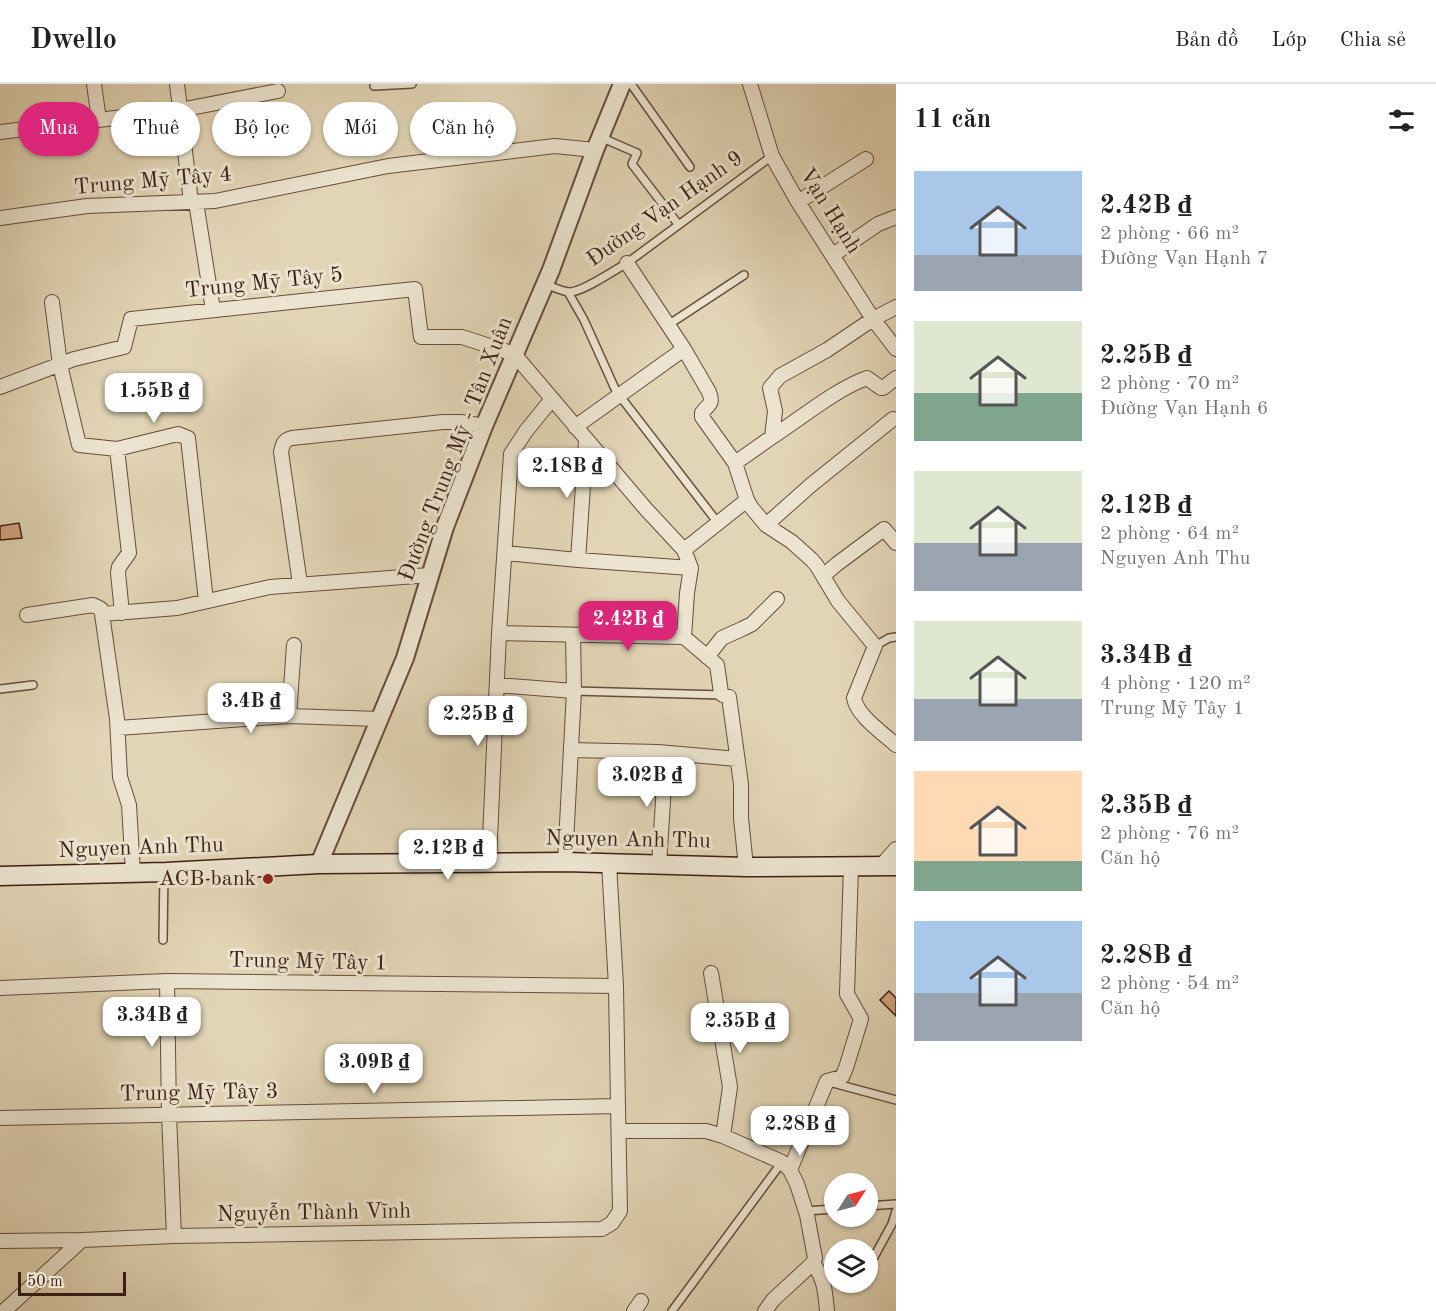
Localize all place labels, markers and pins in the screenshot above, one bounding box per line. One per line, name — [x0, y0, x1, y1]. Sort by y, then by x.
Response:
pin: 1.55B ₫ — [99, 373, 209, 424]
pin: 2.18B ₫ — [512, 448, 622, 499]
pin: 2.42B ₫ — [573, 601, 683, 652]
pin: 3.4B ₫ — [202, 683, 300, 734]
pin: 2.25B ₫ — [423, 696, 533, 747]
pin: 3.02B ₫ — [592, 757, 702, 808]
pin: 2.12B ₫ — [393, 830, 503, 881]
place label: ACB bank — [159, 868, 256, 890]
marker: ACB bank — [261, 872, 275, 886]
pin: 3.34B ₫ — [97, 997, 207, 1048]
pin: 2.35B ₫ — [685, 1003, 795, 1054]
pin: 3.09B ₫ — [319, 1044, 429, 1095]
pin: 2.28B ₫ — [745, 1106, 855, 1157]

